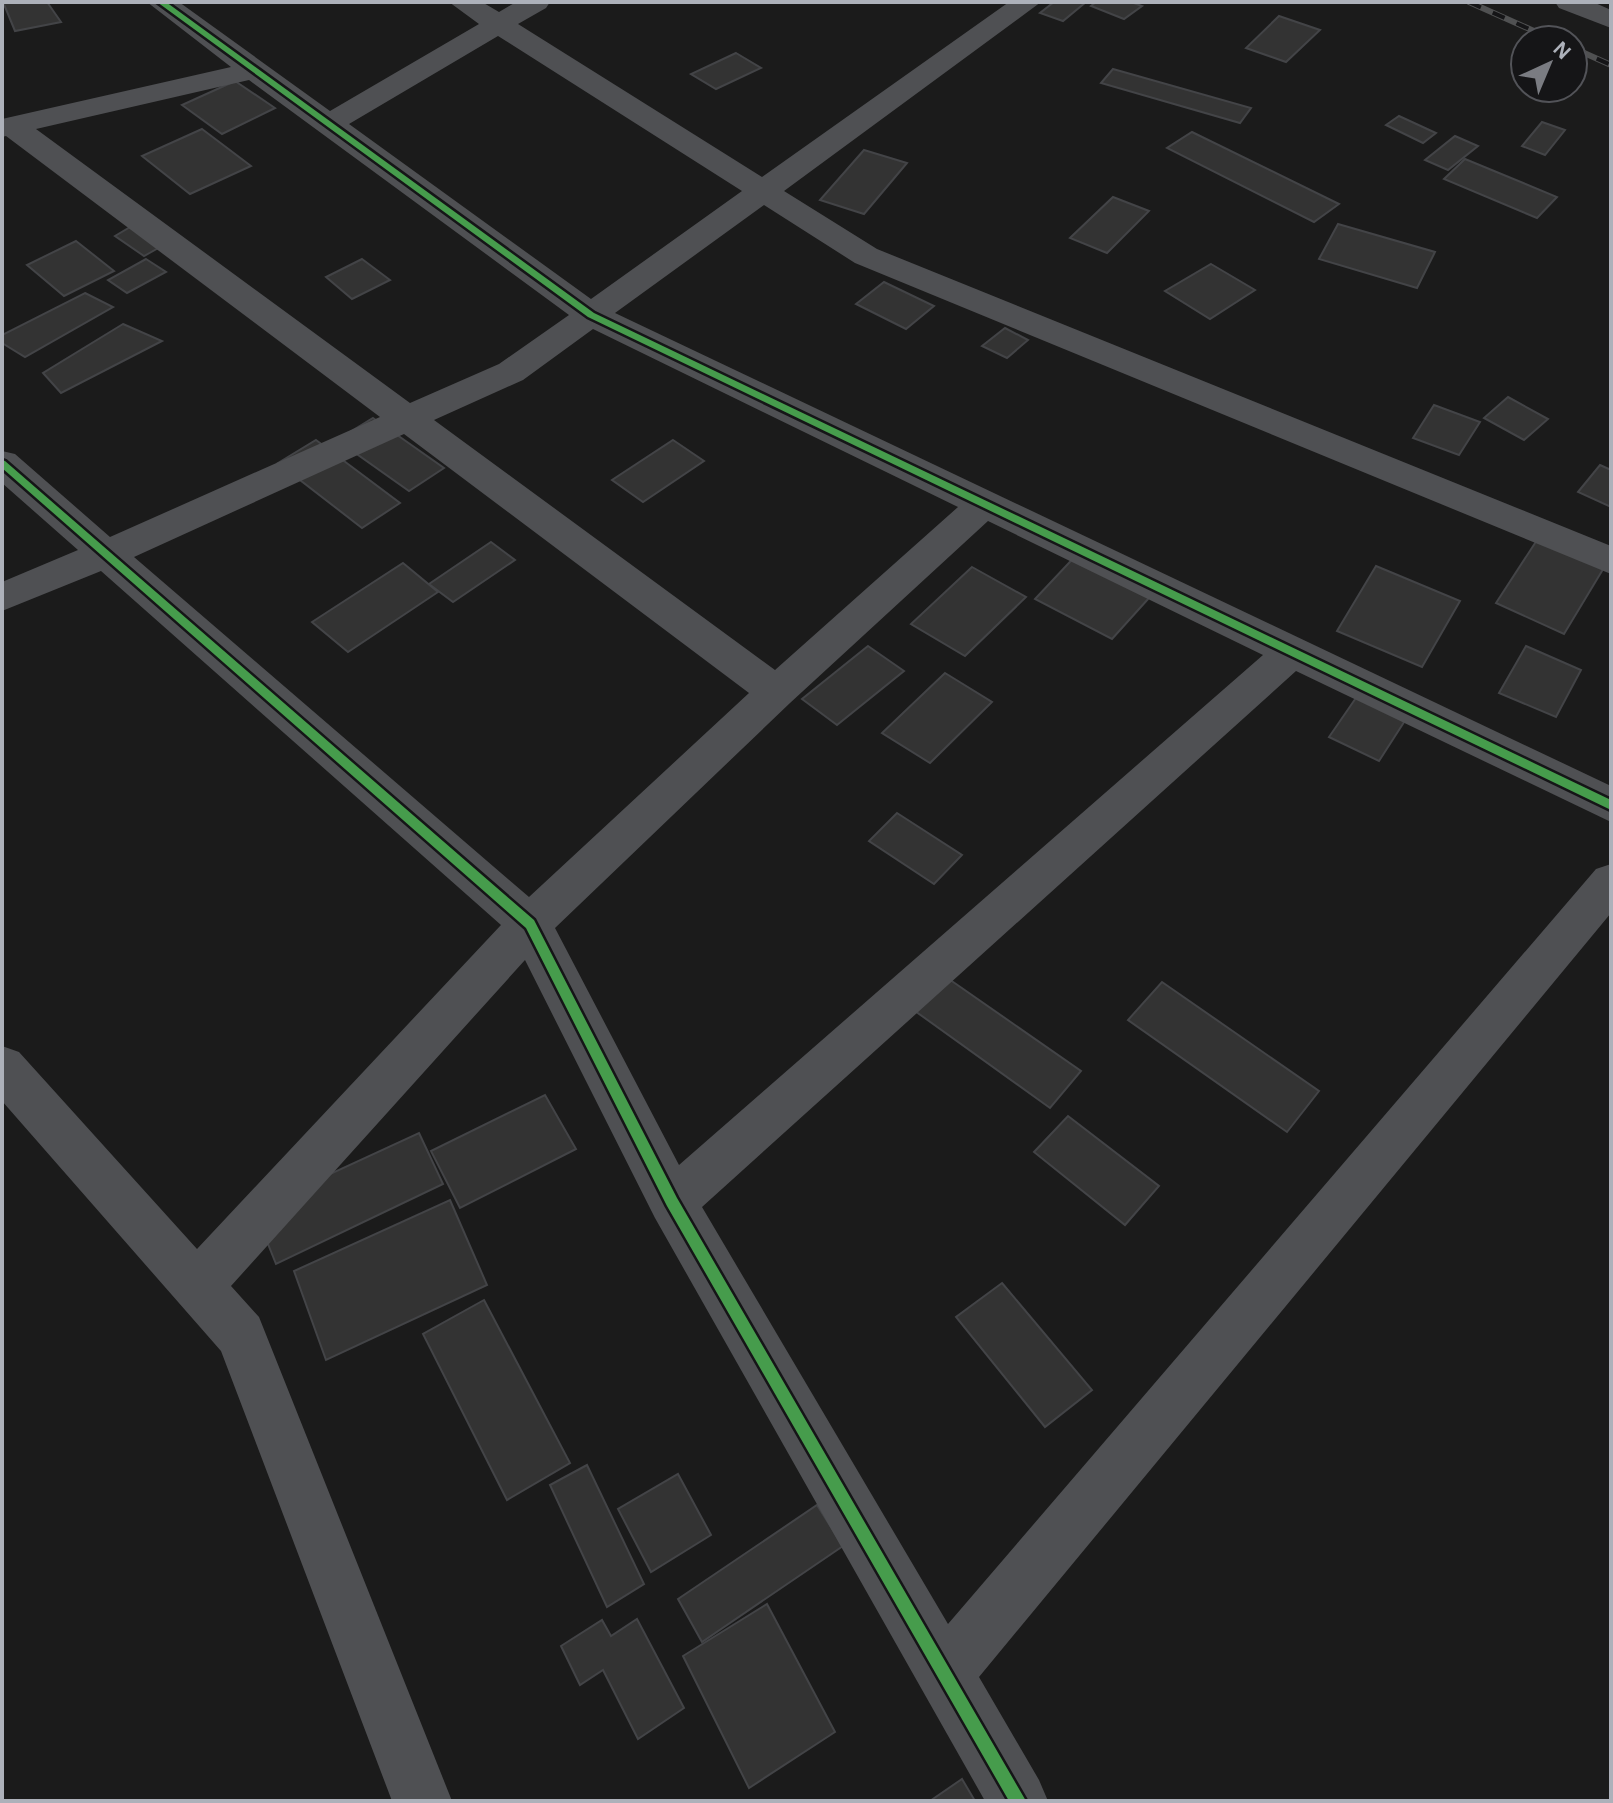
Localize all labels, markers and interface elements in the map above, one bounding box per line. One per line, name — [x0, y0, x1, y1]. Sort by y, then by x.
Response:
north arrow — [1509, 24, 1589, 104]
text: N — [1549, 37, 1575, 64]

